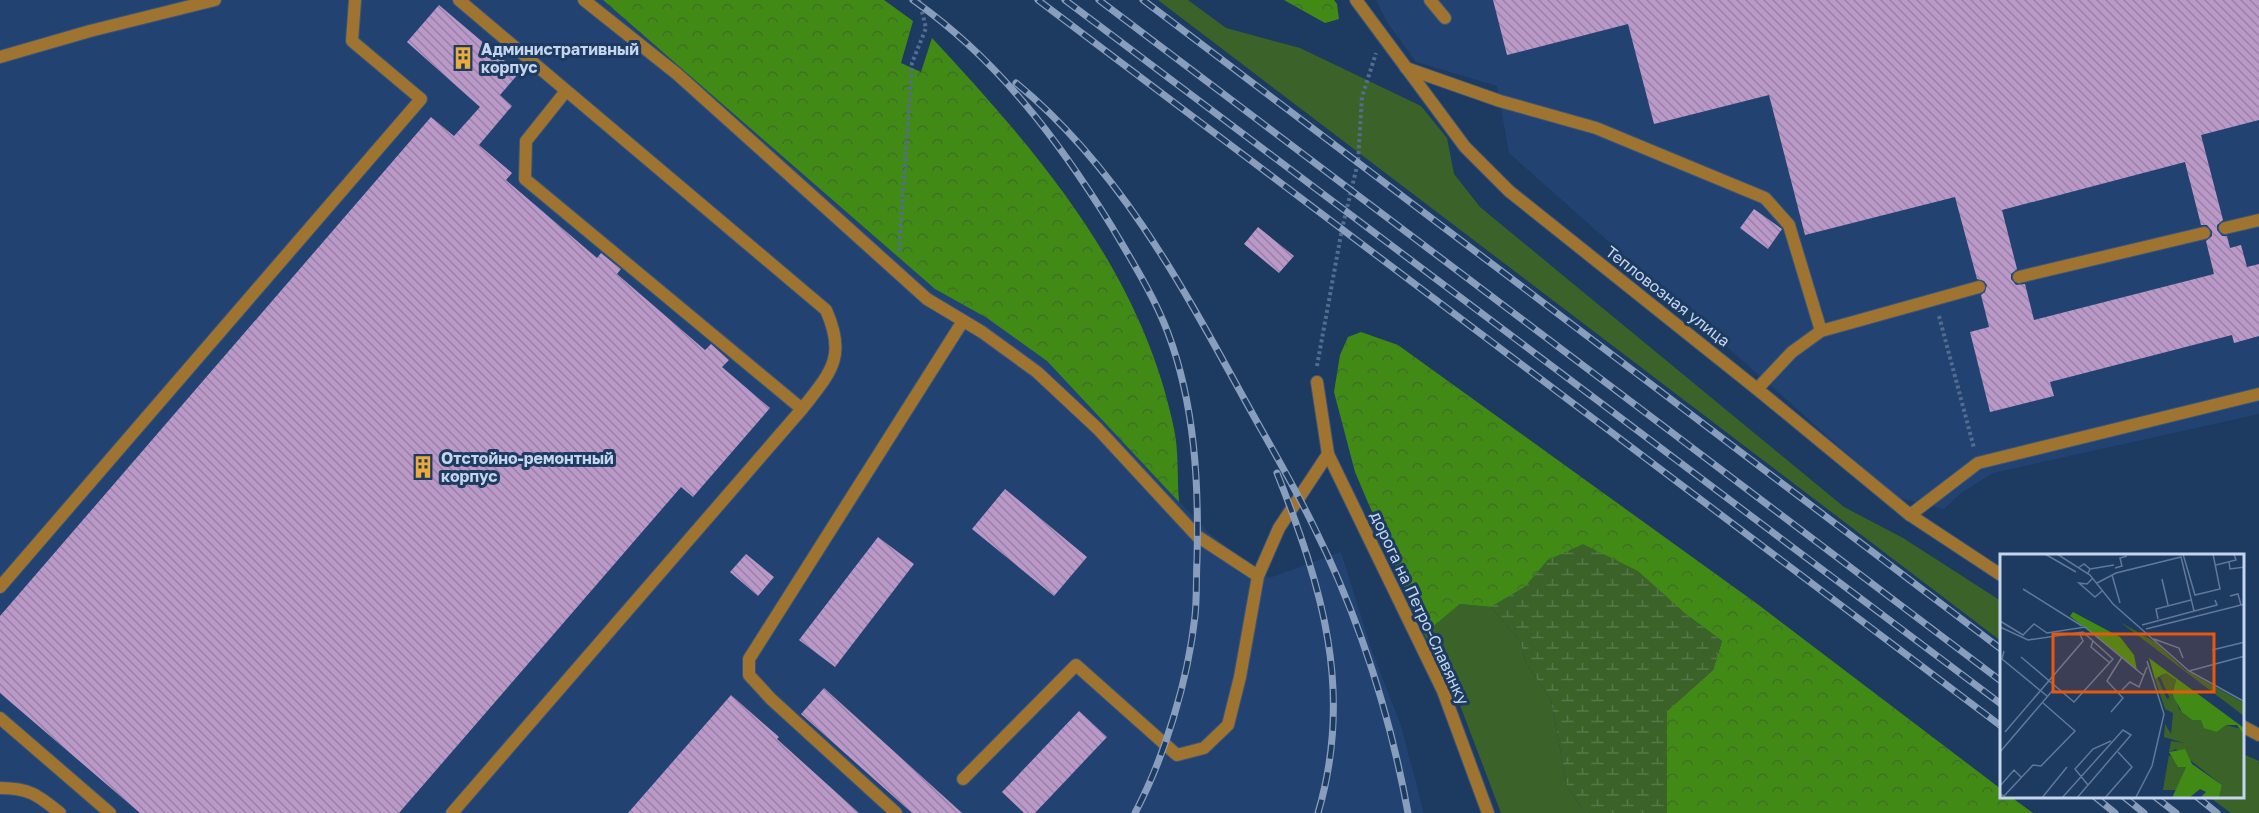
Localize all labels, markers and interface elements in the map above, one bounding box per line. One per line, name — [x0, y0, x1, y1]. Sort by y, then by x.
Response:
place label: Административный корпус — [481, 39, 639, 77]
building icon: Административный корпус — [450, 45, 476, 71]
street label: Тепловозная улица — [1602, 241, 1734, 351]
place label: Отстойно-ремонтный корпус — [441, 448, 614, 486]
building icon: Отстойно-ремонтный корпус — [410, 454, 436, 480]
street label: дорога на Петро-Славянку — [1366, 508, 1474, 708]
inset map — [2000, 554, 2244, 798]

